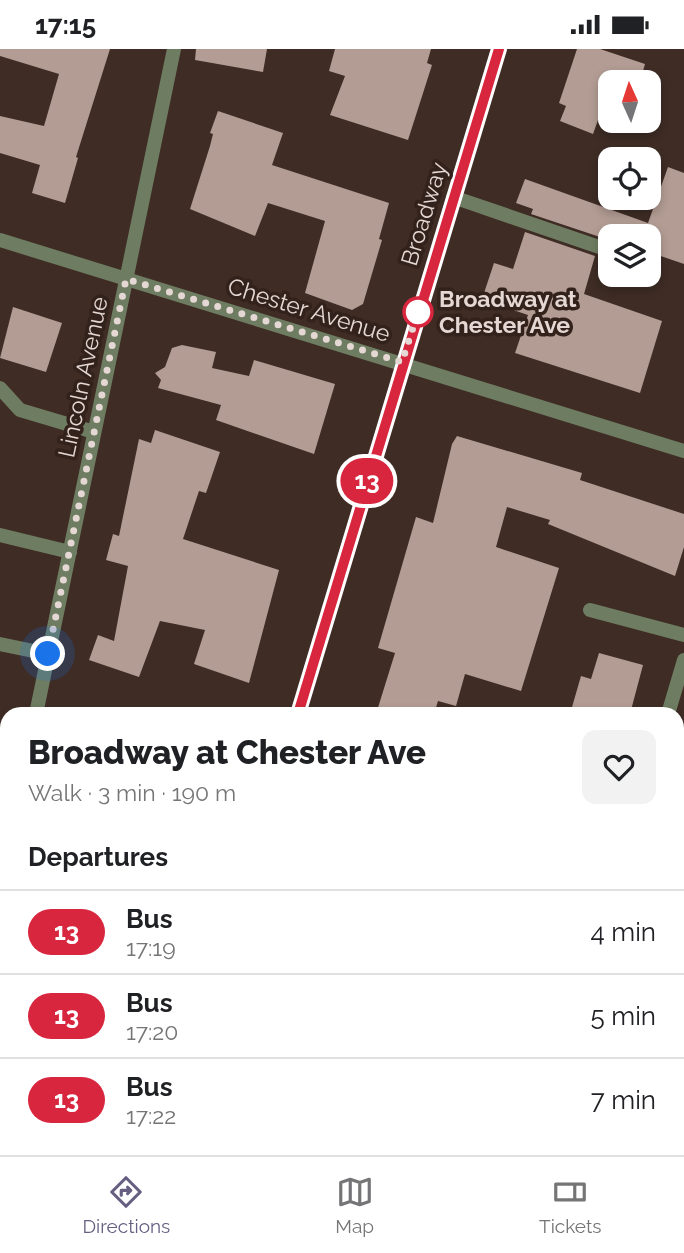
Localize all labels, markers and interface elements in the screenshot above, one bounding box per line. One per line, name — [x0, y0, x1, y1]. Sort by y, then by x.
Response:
text: 17:15 — [35, 10, 96, 40]
north arrow — [598, 70, 662, 133]
map controls — [598, 70, 661, 287]
button: locate — [598, 147, 661, 210]
street label: Broadway — [395, 159, 452, 269]
button: layers — [598, 224, 661, 287]
street label: Chester Avenue — [225, 272, 394, 347]
place label: Broadway at Chester Ave — [439, 285, 577, 338]
street label: Lincoln Avenue — [52, 294, 113, 460]
marker: Broadway at Chester Ave — [403, 297, 433, 327]
line badge: 13 — [336, 458, 398, 504]
text: 13 — [354, 466, 380, 495]
your location — [30, 636, 65, 671]
button: heart — [582, 730, 656, 804]
text: Broadway at Chester Ave — [28, 733, 426, 772]
text: Walk · 3 min · 190 m — [28, 779, 236, 806]
text: Departures — [28, 842, 168, 872]
text: Bus — [126, 904, 173, 934]
text: 13 — [54, 917, 79, 946]
text: 4 min — [590, 917, 656, 947]
text: 17:19 — [126, 934, 176, 961]
text: Bus — [126, 988, 173, 1018]
text: 13 — [54, 1001, 79, 1030]
text: 5 min — [590, 1001, 656, 1031]
text: 17:20 — [126, 1018, 178, 1045]
text: Bus — [126, 1072, 173, 1102]
text: 13 — [54, 1085, 79, 1114]
text: 7 min — [591, 1085, 656, 1115]
text: 17:22 — [126, 1102, 176, 1129]
tab: Directions — [83, 1173, 170, 1237]
tab: Map — [335, 1173, 374, 1237]
tab: Tickets — [539, 1173, 601, 1237]

